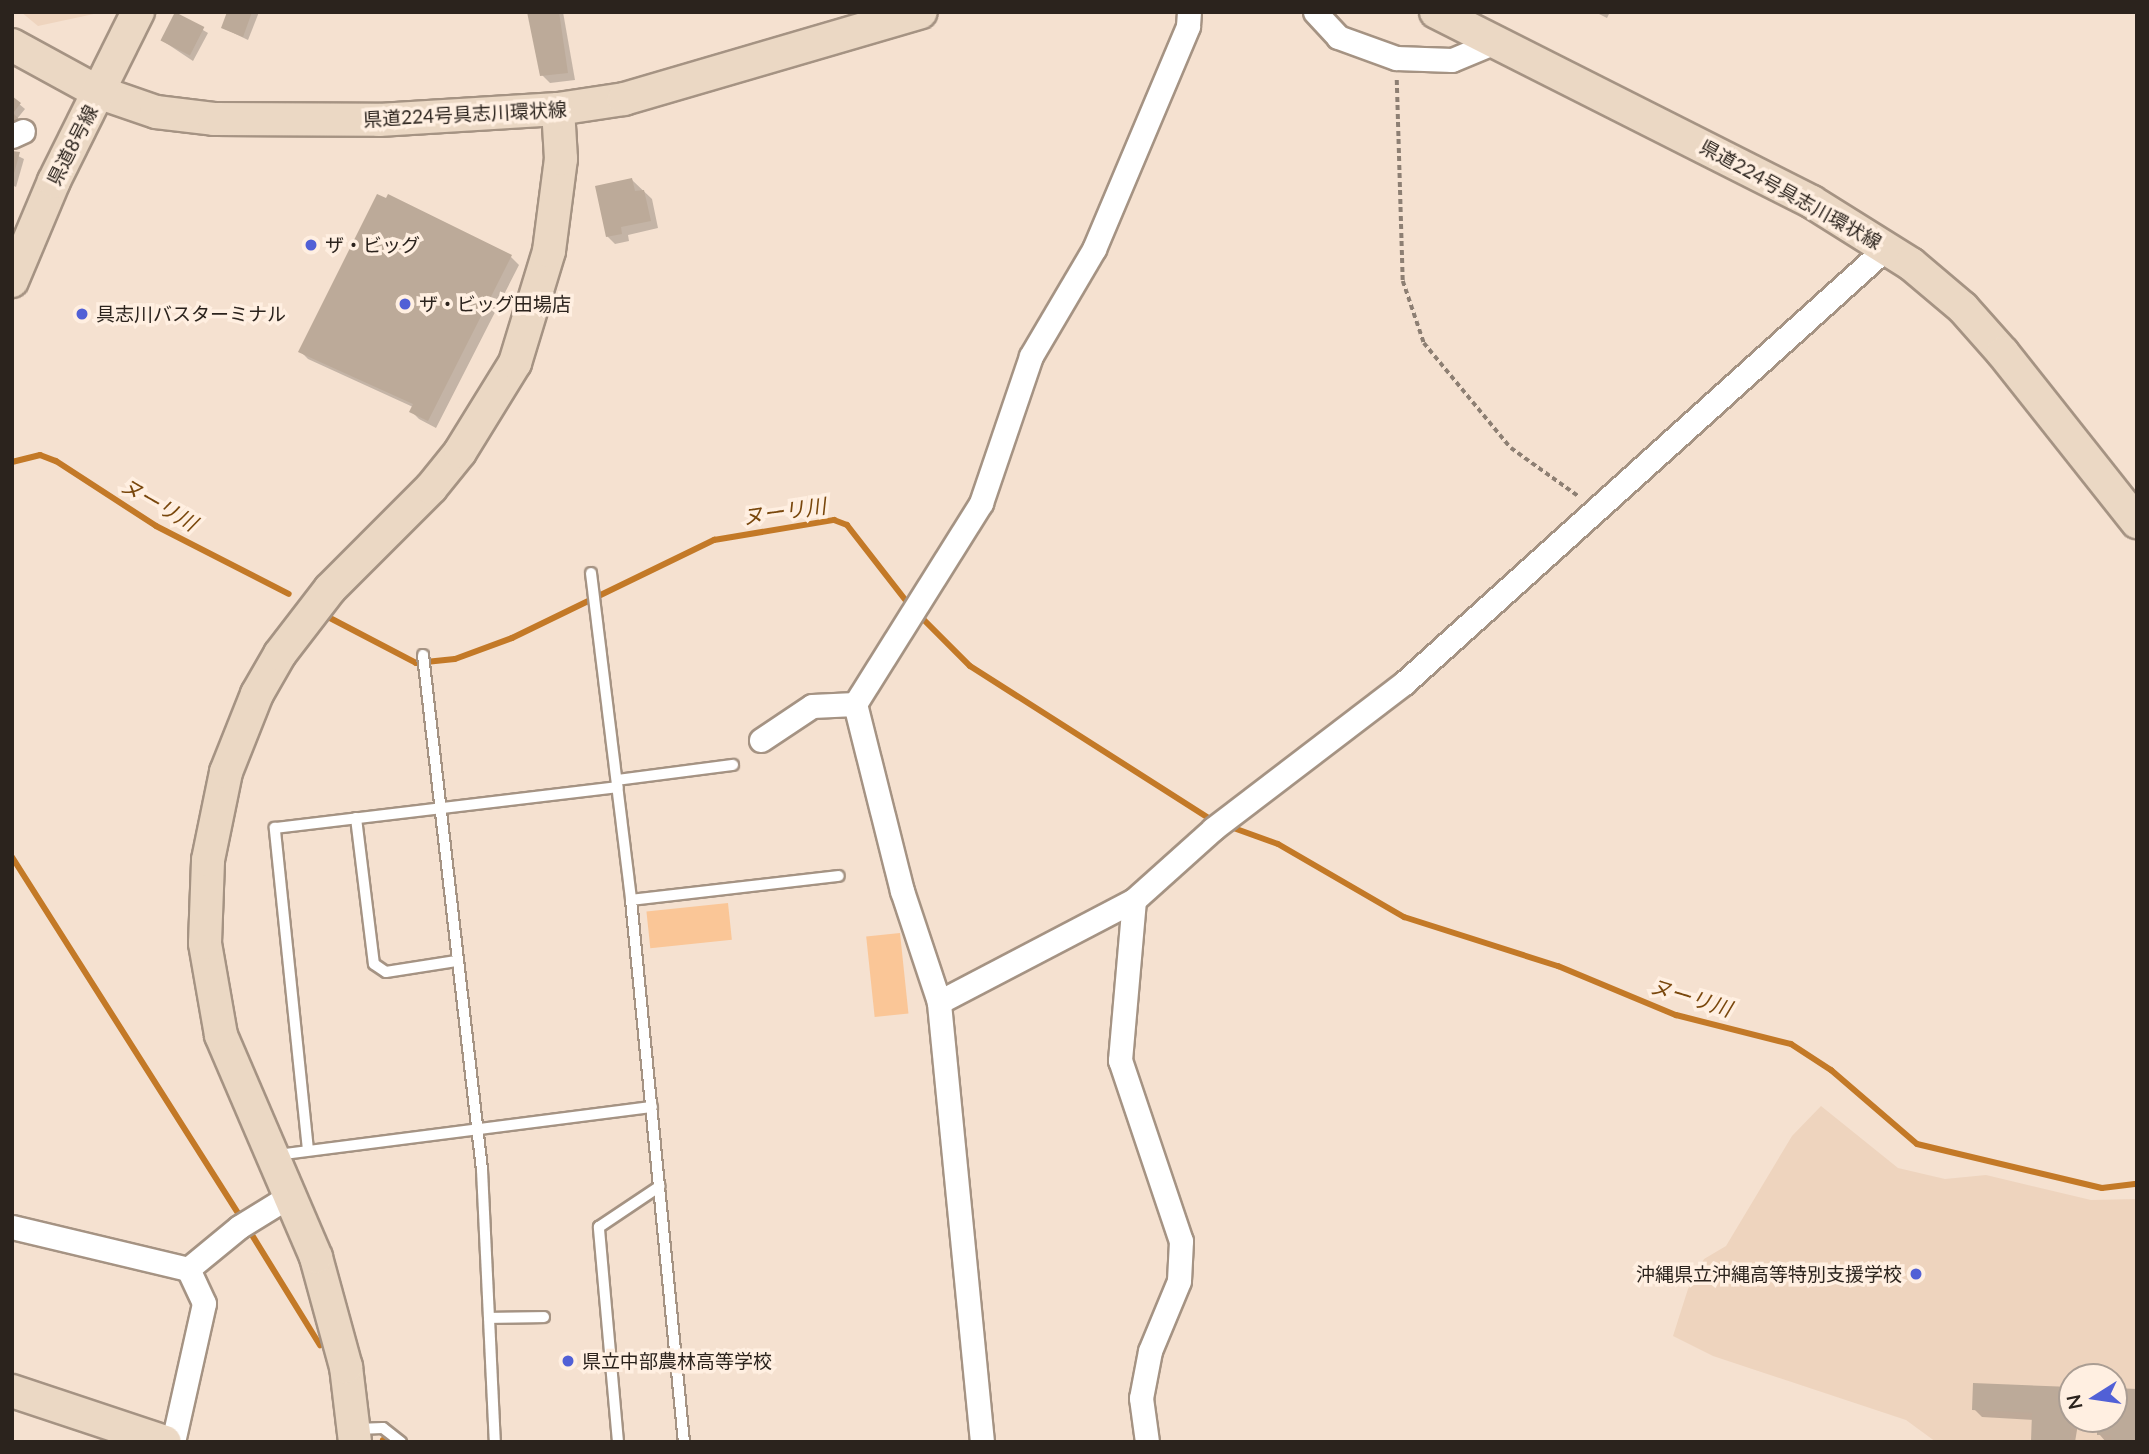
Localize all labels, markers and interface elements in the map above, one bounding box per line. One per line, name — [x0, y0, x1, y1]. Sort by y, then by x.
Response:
street label: 県道224号具志川環状線 — [363, 97, 567, 131]
street label: 県道8号線 — [42, 101, 102, 189]
street label: 県道224号具志川環状線 — [1696, 135, 1886, 253]
place label: ザ・ビッグ — [325, 234, 420, 256]
marker: ザ・ビッグ — [303, 237, 319, 253]
place label: ザ・ビッグ田場店 — [419, 293, 571, 315]
marker: ザ・ビッグ田場店 — [397, 296, 413, 312]
place label: 具志川バスターミナル — [96, 303, 286, 325]
marker: 具志川バスターミナル — [74, 306, 90, 322]
water label: ヌーリ川 — [116, 472, 202, 536]
water label: ヌーリ川 — [741, 493, 827, 529]
water label: ヌーリ川 — [1647, 973, 1735, 1021]
place label: 沖縄県立沖縄高等特別支援学校 — [1636, 1263, 1902, 1285]
marker: 沖縄県立沖縄高等特別支援学校 — [1908, 1266, 1924, 1282]
place label: 県立中部農林高等学校 — [582, 1350, 772, 1372]
marker: 県立中部農林高等学校 — [560, 1353, 576, 1369]
north arrow — [2058, 1363, 2128, 1433]
text: N — [2061, 1393, 2087, 1412]

